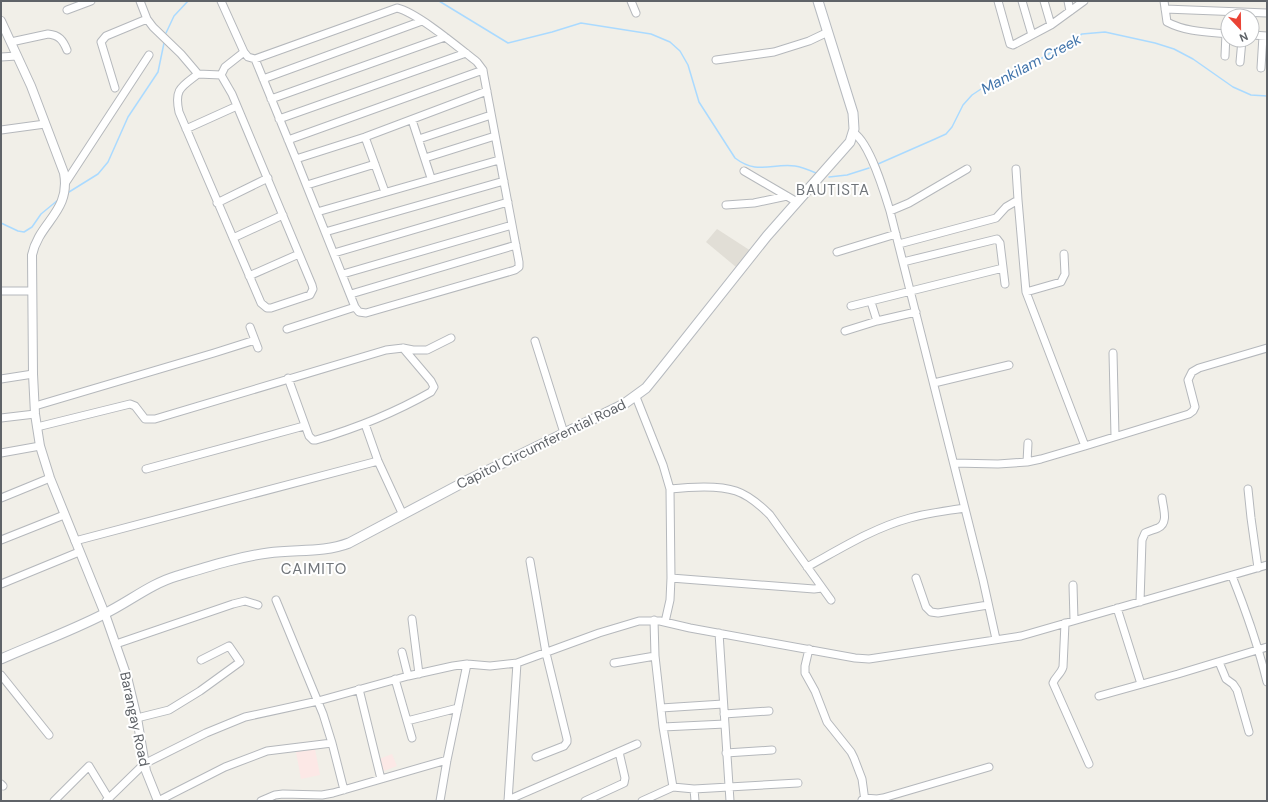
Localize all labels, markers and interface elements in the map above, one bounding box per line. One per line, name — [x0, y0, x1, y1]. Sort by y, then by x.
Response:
north arrow — [1220, 8, 1260, 48]
water label: Mankilam Creek — [977, 29, 1085, 99]
text: N — [1237, 29, 1250, 45]
district label: BAUTISTA — [796, 180, 870, 200]
street label: Capitol Circumferential Road — [453, 395, 629, 493]
district label: CAIMITO — [281, 559, 347, 579]
street label: Barangay Road — [116, 670, 154, 768]

